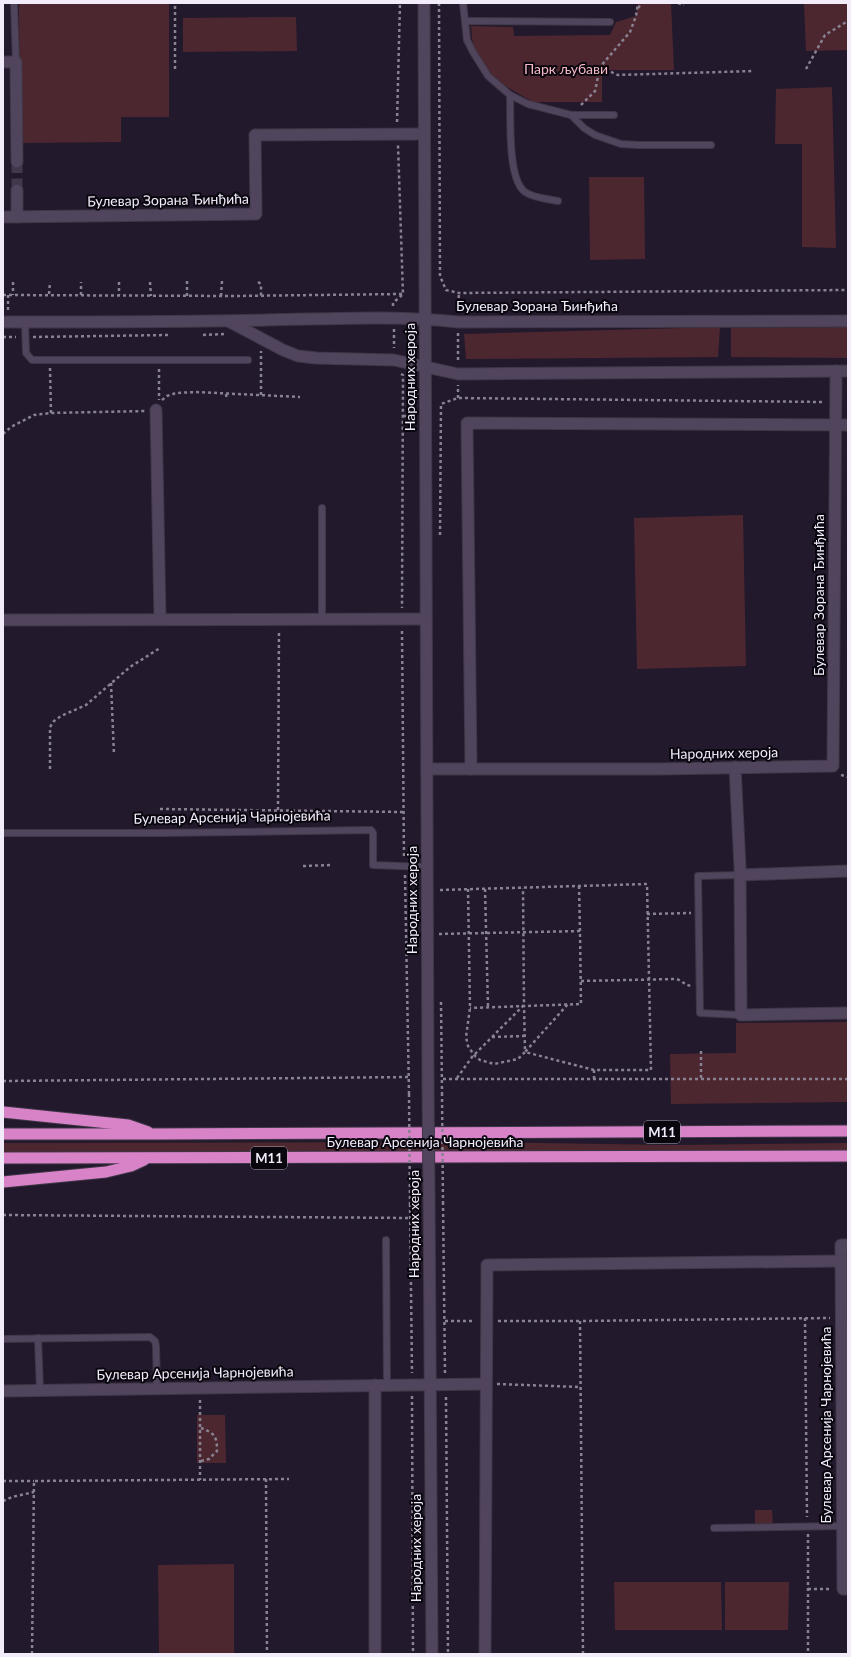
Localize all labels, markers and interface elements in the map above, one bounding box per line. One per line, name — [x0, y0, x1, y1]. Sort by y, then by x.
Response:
park label: Парк љубави — [524, 60, 608, 77]
street label: Булевар Зорана Ђинђића — [87, 190, 249, 209]
street label: Булевар Зорана Ђинђића — [456, 297, 618, 314]
street label: Народних хероја — [401, 323, 418, 431]
street label: Булевар Зорана Ђинђића — [810, 514, 827, 676]
street label: Народних хероја — [670, 743, 778, 762]
street label: Булевар Арсенија Чарнојевића — [133, 806, 331, 827]
street label: Народних хероја — [403, 846, 420, 954]
road number: M11 — [644, 1121, 680, 1143]
street label: Булевар Арсенија Чарнојевића — [326, 1133, 524, 1150]
road number: M11 — [251, 1147, 287, 1169]
street label: Народних хероја — [405, 1170, 422, 1278]
street label: Булевар Арсенија Чарнојевића — [817, 1326, 834, 1524]
street label: Булевар Арсенија Чарнојевића — [96, 1362, 294, 1383]
street label: Народних хероја — [407, 1494, 424, 1602]

